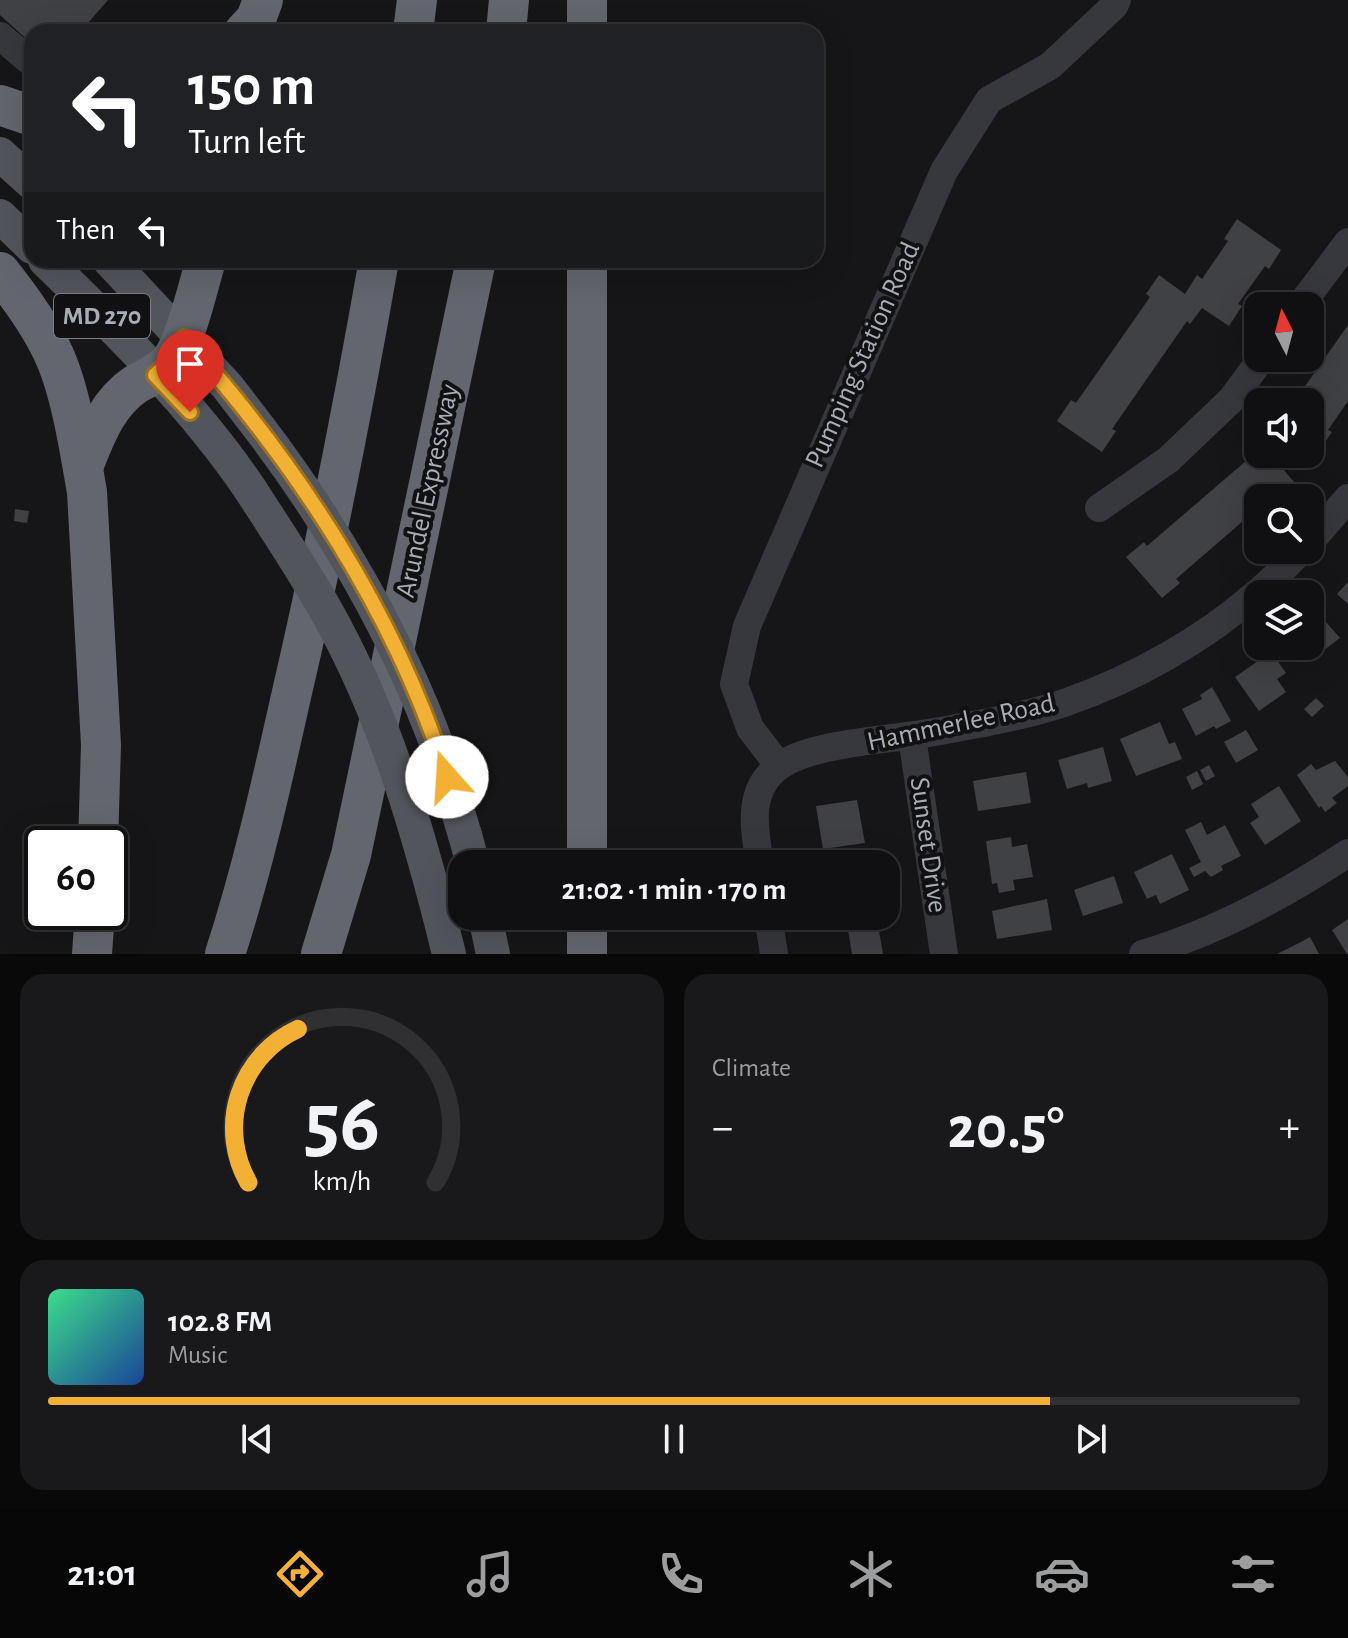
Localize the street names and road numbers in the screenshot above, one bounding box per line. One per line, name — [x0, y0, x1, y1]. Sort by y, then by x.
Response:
street label: Pumping Station Road — [801, 238, 925, 472]
road number: MD 270 — [54, 294, 150, 338]
street label: Arundel Expressway — [392, 382, 464, 600]
street label: Hammerlee Road — [865, 689, 1057, 757]
street label: Sunset Drive — [905, 775, 951, 915]

